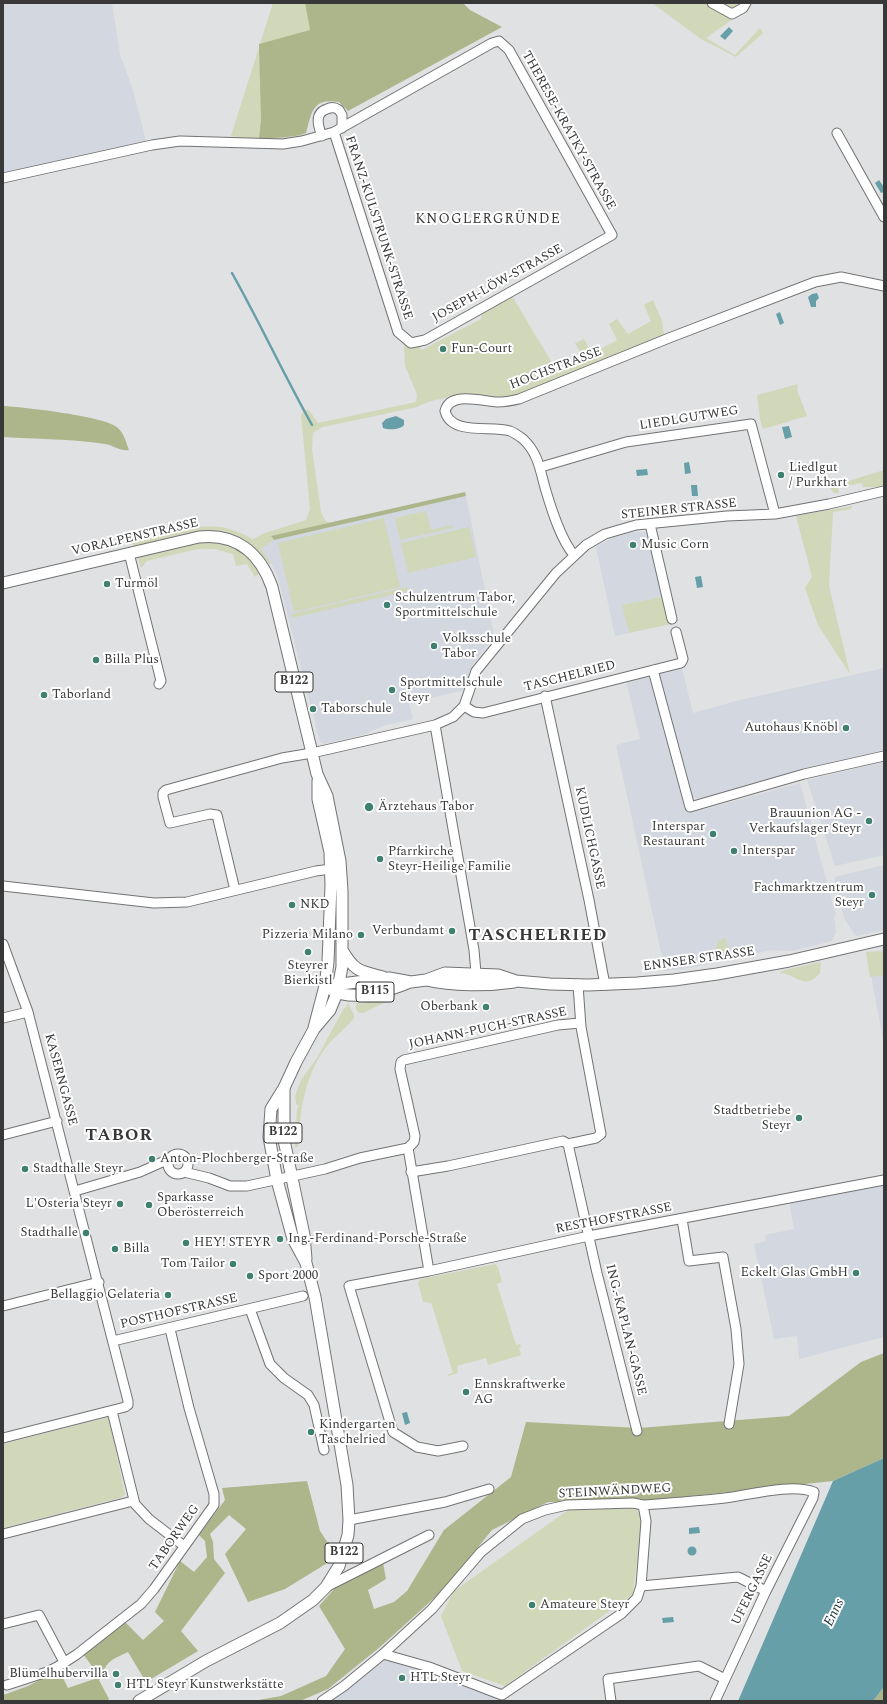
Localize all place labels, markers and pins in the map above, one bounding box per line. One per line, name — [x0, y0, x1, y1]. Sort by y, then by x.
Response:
place label: Fun-Court — [451, 341, 512, 357]
marker: Fun-Court — [438, 344, 448, 354]
place label: Liedlgut / Purkhart — [789, 460, 847, 491]
marker: Liedlgut / Purkhart — [776, 470, 786, 480]
place label: Music Corn — [641, 537, 709, 553]
marker: Music Corn — [628, 540, 638, 550]
place label: Turmöl — [115, 576, 158, 592]
marker: Turmöl — [102, 579, 112, 589]
place label: Schulzentrum Tabor, Sportmittelschule — [395, 590, 515, 621]
marker: Schulzentrum Tabor, Sportmittelschule — [382, 600, 392, 610]
place label: Volksschule Tabor — [442, 631, 511, 662]
marker: Volksschule Tabor — [429, 641, 439, 651]
place label: Billa Plus — [104, 652, 159, 668]
marker: Billa Plus — [91, 655, 101, 665]
place label: Sportmittelschule Steyr — [400, 675, 503, 706]
marker: Sportmittelschule Steyr — [387, 685, 397, 695]
place label: Taborland — [52, 687, 111, 703]
marker: Taborland — [39, 690, 49, 700]
place label: Taborschule — [321, 701, 392, 717]
marker: Taborschule — [308, 704, 318, 714]
place label: Autohaus Knöbl — [745, 720, 838, 736]
marker: Autohaus Knöbl — [841, 723, 851, 733]
place label: Ärztehaus Tabor — [378, 799, 474, 815]
marker: Ärztehaus Tabor — [363, 801, 375, 813]
place label: Brauunion AG - Verkaufslager Steyr — [749, 806, 861, 837]
marker: Brauunion AG - Verkaufslager Steyr — [864, 816, 874, 826]
place label: Interspar Restaurant — [643, 819, 705, 850]
marker: Interspar Restaurant — [708, 829, 718, 839]
place label: Interspar — [742, 843, 795, 859]
place label: Pfarrkirche Steyr-Heilige Familie — [388, 844, 511, 875]
marker: Interspar — [729, 846, 739, 856]
marker: Pfarrkirche Steyr-Heilige Familie — [375, 854, 385, 864]
place label: Fachmarktzentrum Steyr — [754, 880, 864, 911]
marker: Fachmarktzentrum Steyr — [867, 890, 877, 900]
place label: NKD — [300, 897, 330, 913]
marker: NKD — [287, 900, 297, 910]
place label: Verbundamt — [372, 923, 444, 939]
marker: Verbundamt — [447, 926, 457, 936]
place label: Pizzeria Milano — [262, 927, 353, 943]
marker: Pizzeria Milano — [356, 930, 366, 940]
marker: Steyrer Bierkistl — [303, 947, 313, 957]
place label: Steyrer Bierkistl — [283, 958, 333, 989]
place label: Oberbank — [420, 999, 478, 1015]
marker: Oberbank — [481, 1002, 491, 1012]
place label: Stadtbetriebe Steyr — [714, 1103, 791, 1134]
marker: Stadtbetriebe Steyr — [794, 1113, 804, 1123]
place label: Anton-Plochberger-Straße — [160, 1151, 314, 1167]
marker: Anton-Plochberger-Straße — [147, 1154, 157, 1164]
place label: Stadthalle Steyr — [33, 1161, 123, 1177]
marker: Stadthalle Steyr — [20, 1164, 30, 1174]
place label: Sparkasse Oberösterreich — [157, 1190, 244, 1221]
place label: L'Osteria Steyr — [25, 1196, 112, 1212]
marker: L'Osteria Steyr — [115, 1199, 125, 1209]
marker: Sparkasse Oberösterreich — [144, 1200, 154, 1210]
place label: Stadthalle — [20, 1225, 78, 1241]
marker: Stadthalle — [81, 1228, 91, 1238]
place label: Ing.-Ferdinand-Porsche-Straße — [288, 1231, 467, 1247]
marker: Ing.-Ferdinand-Porsche-Straße — [275, 1234, 285, 1244]
place label: HEY! STEYR — [194, 1235, 271, 1251]
marker: HEY! STEYR — [181, 1238, 191, 1248]
place label: Billa — [123, 1241, 150, 1257]
marker: Billa — [110, 1244, 120, 1254]
place label: Tom Tailor — [161, 1256, 225, 1272]
marker: Tom Tailor — [228, 1259, 238, 1269]
place label: Eckelt Glas GmbH — [740, 1265, 848, 1281]
place label: Sport 2000 — [258, 1268, 318, 1284]
marker: Eckelt Glas GmbH — [851, 1268, 861, 1278]
marker: Sport 2000 — [245, 1271, 255, 1281]
place label: Bellaggio Gelateria — [50, 1287, 160, 1303]
marker: Bellaggio Gelateria — [163, 1290, 173, 1300]
place label: Ennskraftwerke AG — [474, 1377, 566, 1408]
marker: Ennskraftwerke AG — [461, 1387, 471, 1397]
place label: Kindergarten Taschelried — [319, 1417, 396, 1448]
marker: Kindergarten Taschelried — [306, 1427, 316, 1437]
place label: Amateure Steyr — [540, 1597, 629, 1613]
marker: Amateure Steyr — [527, 1600, 537, 1610]
place label: Blümelhubervilla — [9, 1666, 108, 1682]
marker: Blümelhubervilla — [111, 1669, 121, 1679]
place label: HTL Steyr — [410, 1670, 470, 1686]
marker: HTL Steyr — [397, 1673, 407, 1683]
place label: HTL Steyr Kunstwerkstätte — [126, 1677, 283, 1693]
marker: HTL Steyr Kunstwerkstätte — [113, 1680, 123, 1690]

